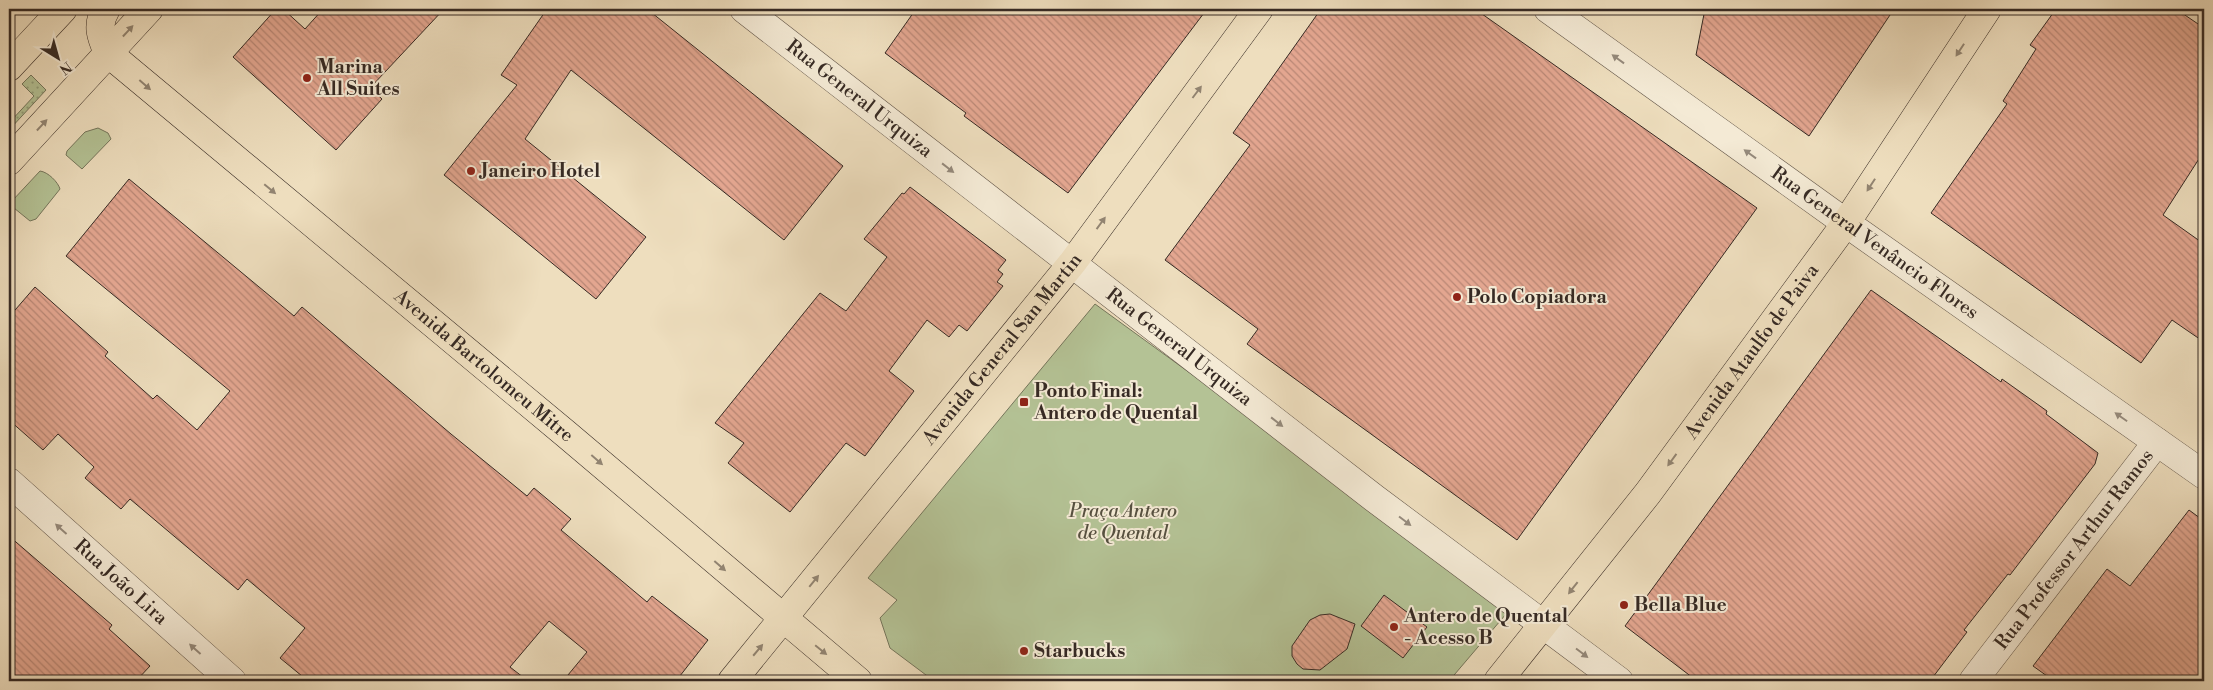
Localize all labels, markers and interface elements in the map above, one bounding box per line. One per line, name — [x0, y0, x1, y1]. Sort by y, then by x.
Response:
one-way arrow — [122, 25, 134, 37]
north arrow — [32, 32, 82, 82]
street label: Rua General Urquiza — [781, 34, 938, 163]
one-way arrow — [1955, 43, 1965, 56]
one-way arrow — [1611, 54, 1625, 64]
place label: Marina All Suites — [316, 55, 400, 101]
text: N — [55, 57, 75, 78]
marker: Marina All Suites — [301, 72, 313, 84]
one-way arrow — [138, 79, 150, 91]
one-way arrow — [1192, 86, 1203, 99]
one-way arrow — [36, 119, 48, 131]
one-way arrow — [1743, 149, 1757, 159]
place label: Janeiro Hotel — [478, 159, 600, 183]
street label: Rua General Venâncio Flores — [1767, 161, 1983, 325]
one-way arrow — [941, 162, 954, 173]
marker: Janeiro Hotel — [465, 165, 477, 177]
one-way arrow — [1866, 179, 1876, 192]
one-way arrow — [263, 183, 276, 194]
one-way arrow — [1096, 217, 1107, 230]
street label: Avenida General San Martin — [916, 249, 1087, 450]
street label: Avenida Ataulfo de Paiva — [1679, 259, 1824, 445]
street label: Avenida Bartolomeu Mitre — [388, 283, 579, 447]
street label: Rua General Urquiza — [1101, 283, 1258, 411]
place label: Polo Copiadora — [1467, 285, 1608, 309]
marker: Polo Copiadora — [1451, 291, 1463, 303]
place label: Ponto Final: Antero de Quental — [1033, 379, 1198, 425]
marker: Ponto Final: Antero de Quental — [1018, 396, 1030, 408]
one-way arrow — [2115, 412, 2128, 422]
one-way arrow — [1270, 416, 1283, 427]
street label: Rua Professor Arthur Ramos — [1990, 445, 2159, 654]
one-way arrow — [1667, 453, 1677, 467]
one-way arrow — [590, 454, 602, 466]
park label: Praça Antero de Quental — [1068, 499, 1177, 545]
one-way arrow — [1398, 516, 1412, 526]
one-way arrow — [56, 523, 68, 535]
street label: Rua João Lira — [69, 534, 173, 630]
one-way arrow — [714, 560, 726, 572]
one-way arrow — [808, 575, 819, 588]
one-way arrow — [1567, 581, 1578, 594]
place label: Bella Blue — [1634, 593, 1727, 617]
marker: Bella Blue — [1618, 599, 1630, 611]
place label: Antero de Quental - Acesso B — [1403, 604, 1568, 650]
marker: Antero de Quental - Acesso B — [1388, 621, 1400, 633]
place label: Starbucks — [1034, 639, 1125, 663]
one-way arrow — [190, 643, 202, 655]
one-way arrow — [752, 644, 763, 657]
one-way arrow — [814, 645, 827, 656]
marker: Starbucks — [1018, 645, 1030, 657]
one-way arrow — [1575, 648, 1589, 658]

